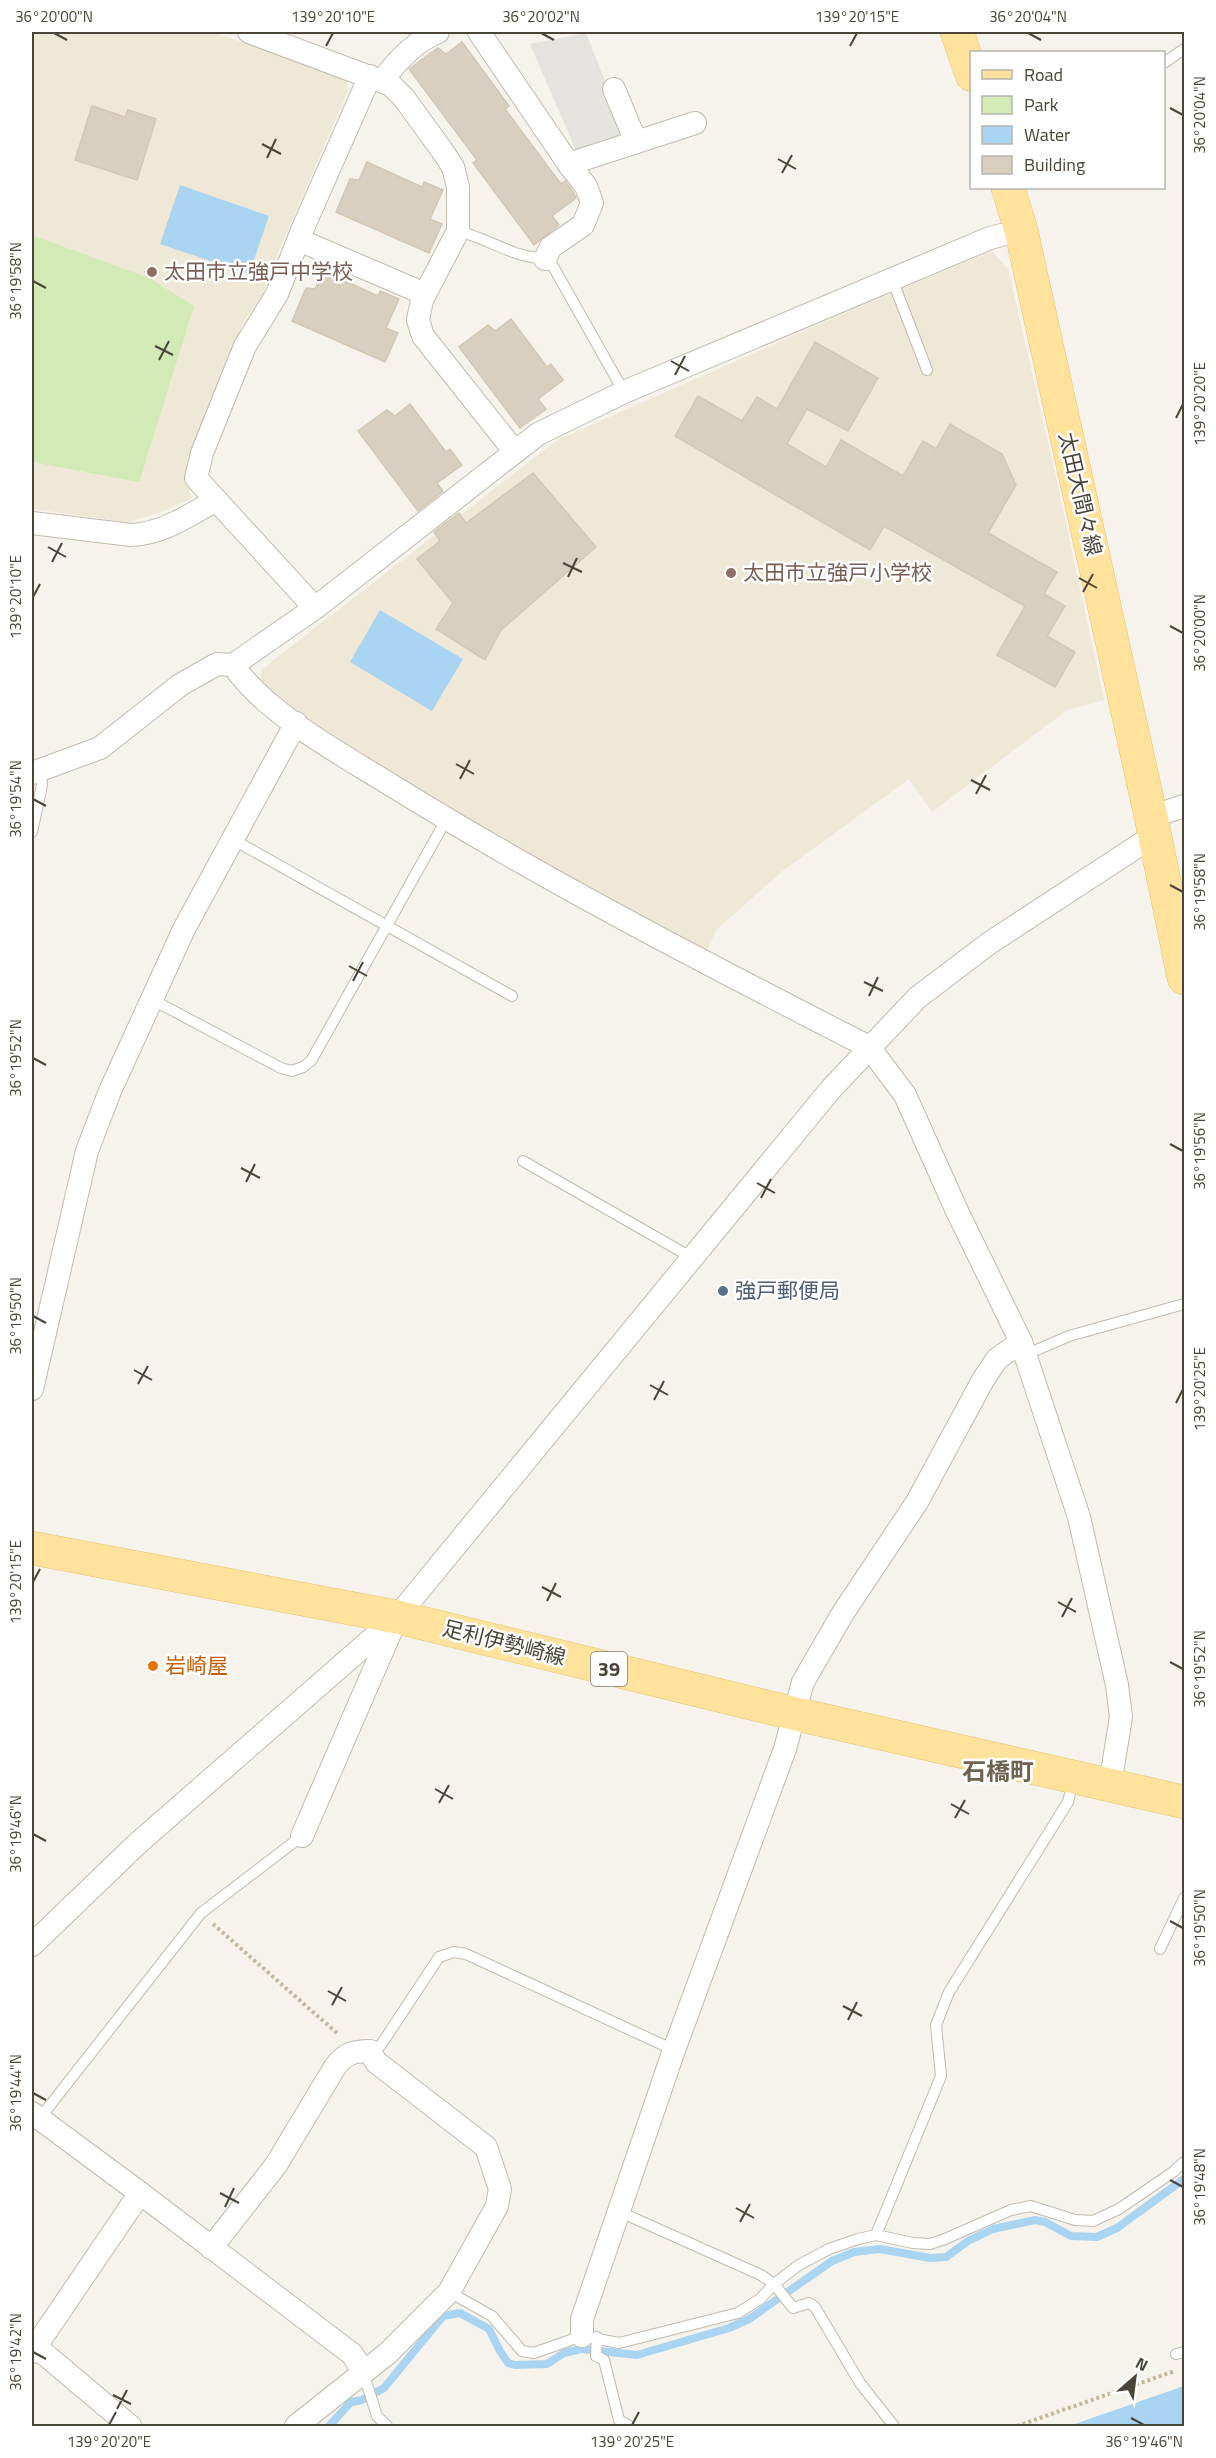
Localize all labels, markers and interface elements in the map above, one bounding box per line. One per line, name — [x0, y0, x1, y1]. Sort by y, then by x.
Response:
text: 36°20'00"N — [15, 5, 93, 28]
text: 139°20'10"E — [291, 5, 375, 28]
text: 36°20'02"N — [502, 5, 580, 28]
text: 139°20'15"E — [815, 5, 899, 28]
text: 36°20'04"N — [989, 5, 1067, 28]
legend — [970, 51, 1165, 189]
text: Road — [1024, 61, 1063, 88]
text: 36°20'04"N — [1188, 76, 1211, 154]
text: Park — [1024, 91, 1059, 118]
text: Water — [1024, 121, 1070, 148]
text: Building — [1024, 151, 1085, 178]
text: 36°19'58"N — [4, 242, 27, 320]
place label: 太田市立強戸中学校 — [164, 255, 353, 287]
marker: 太田市立強戸中学校 — [145, 265, 159, 279]
text: 139°20'20"E — [1188, 362, 1211, 446]
street label: 太田大間々線 — [1051, 429, 1111, 559]
text: 139°20'10"E — [4, 555, 27, 639]
place label: 太田市立強戸小学校 — [743, 556, 932, 588]
marker: 太田市立強戸小学校 — [724, 566, 738, 580]
text: 36°20'00"N — [1188, 594, 1211, 672]
text: 36°19'54"N — [4, 760, 27, 838]
text: 36°19'58"N — [1188, 853, 1211, 931]
text: 36°19'52"N — [4, 1019, 27, 1097]
text: 36°19'56"N — [1188, 1112, 1211, 1190]
place label: 強戸郵便局 — [735, 1274, 840, 1306]
text: 36°19'50"N — [4, 1277, 27, 1355]
marker: 強戸郵便局 — [716, 1284, 730, 1298]
text: 139°20'25"E — [1188, 1347, 1211, 1431]
text: 139°20'15"E — [4, 1540, 27, 1624]
street label: 足利伊勢崎線 — [439, 1611, 569, 1673]
text: 36°19'52"N — [1188, 1630, 1211, 1708]
place label: 岩崎屋 — [165, 1649, 228, 1681]
road number: 39 — [591, 1652, 627, 1686]
marker: 岩崎屋 — [146, 1659, 160, 1673]
district label: 石橋町 — [962, 1753, 1034, 1789]
text: 36°19'46"N — [4, 1795, 27, 1873]
text: 36°19'50"N — [1188, 1889, 1211, 1967]
text: 36°19'44"N — [4, 2054, 27, 2132]
text: 36°19'48"N — [1188, 2148, 1211, 2226]
text: 36°19'42"N — [4, 2313, 27, 2391]
north arrow — [1105, 2347, 1165, 2407]
text: N — [1132, 2351, 1153, 2377]
text: 139°20'20"E — [67, 2430, 151, 2453]
text: 139°20'25"E — [590, 2430, 674, 2453]
text: 36°19'46"N — [1105, 2430, 1183, 2453]

